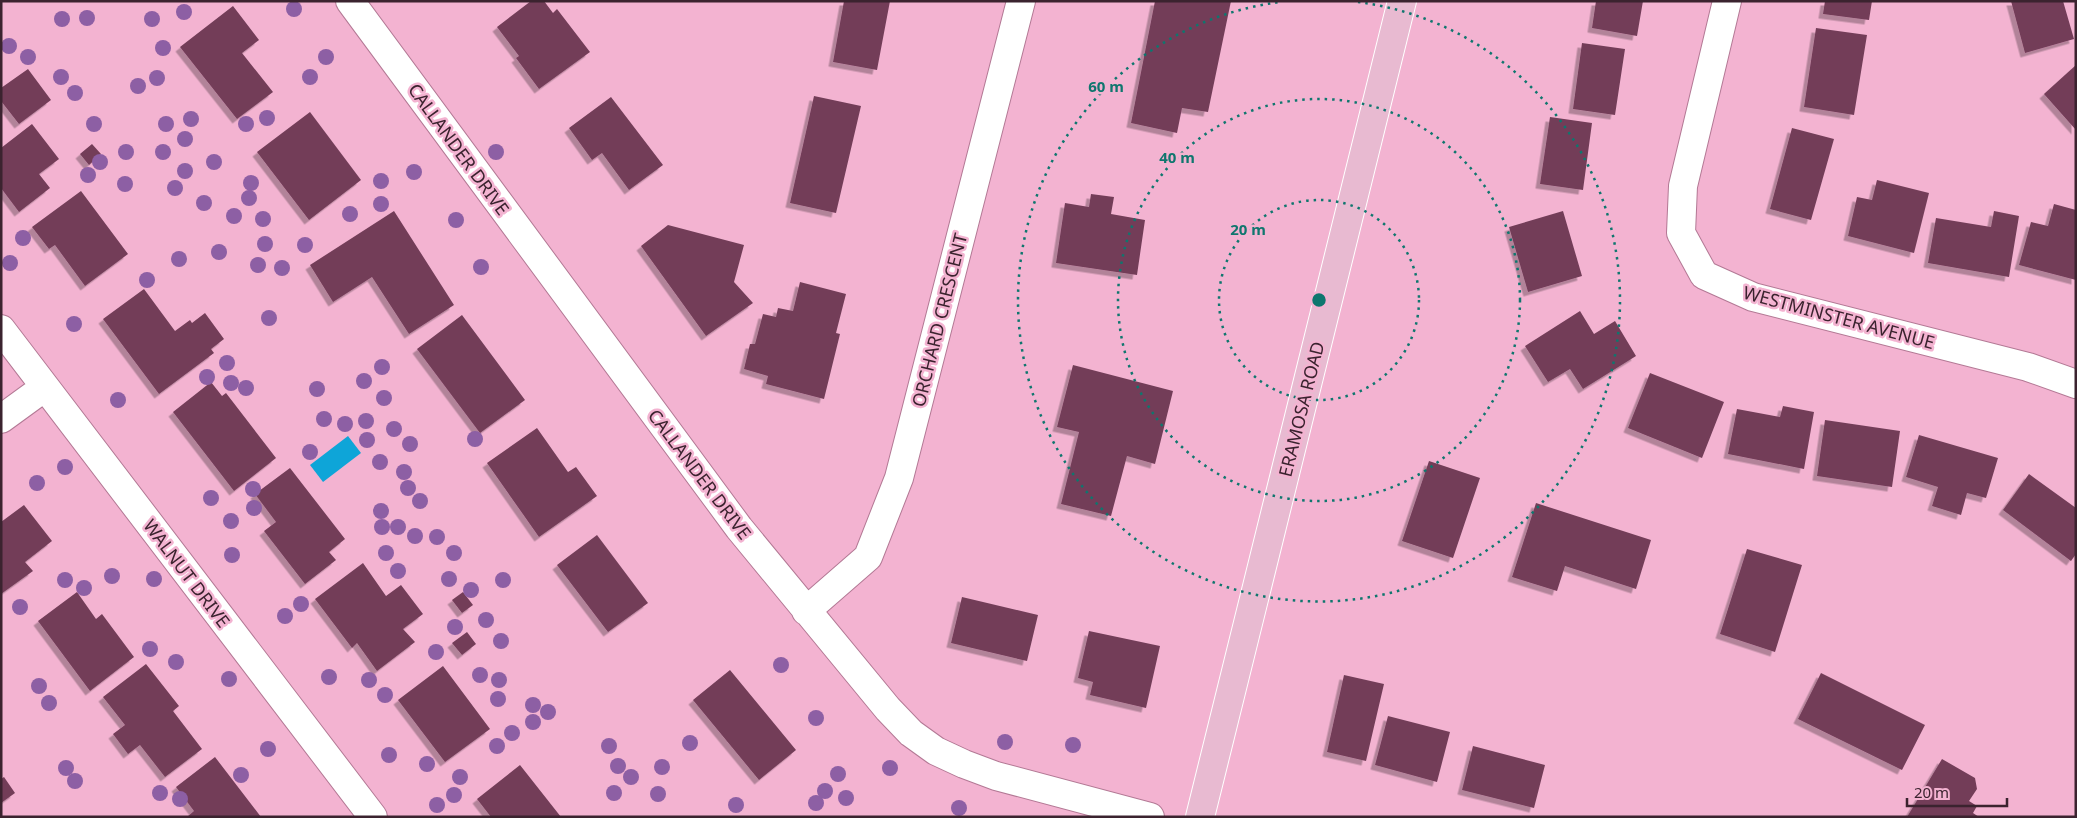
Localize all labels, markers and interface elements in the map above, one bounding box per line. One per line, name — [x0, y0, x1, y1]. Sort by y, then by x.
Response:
text: 60 m — [1088, 76, 1124, 96]
street label: CALLANDER DRIVE — [403, 78, 515, 220]
text: 40 m — [1159, 147, 1195, 167]
text: 20 m — [1230, 219, 1266, 239]
street label: ORCHARD CRESCENT — [906, 231, 972, 409]
street label: WESTMINSTER AVENUE — [1741, 280, 1937, 354]
centre of rings — [1310, 291, 1328, 309]
street label: ERAMOSA ROAD — [1273, 339, 1329, 479]
street label: CALLANDER DRIVE — [643, 404, 757, 544]
street label: WALNUT DRIVE — [138, 514, 236, 632]
scale bar — [1907, 776, 2007, 808]
text: 20 m — [1914, 782, 1949, 802]

